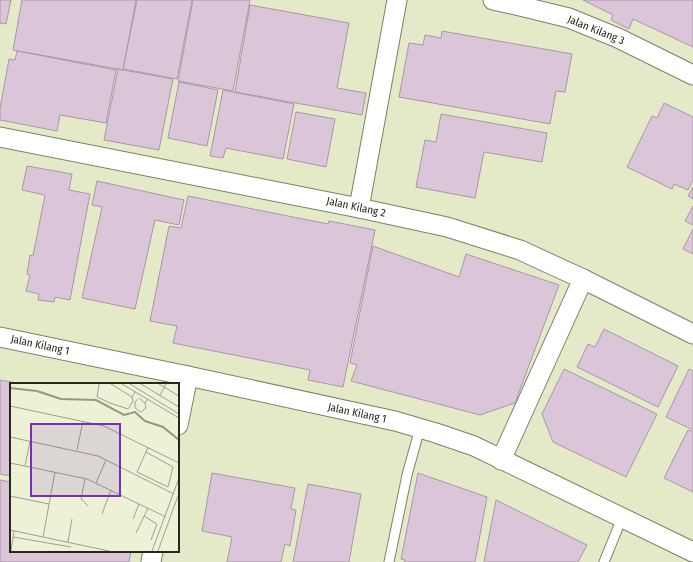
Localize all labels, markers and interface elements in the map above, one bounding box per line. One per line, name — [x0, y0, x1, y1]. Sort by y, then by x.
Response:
street label: Jalan Kilang 3 — [566, 13, 626, 47]
street label: Jalan Kilang 2 — [325, 194, 387, 220]
street label: Jalan Kilang 1 — [10, 332, 70, 358]
inset map — [10, 383, 179, 552]
street label: Jalan Kilang 1 — [327, 400, 387, 426]

